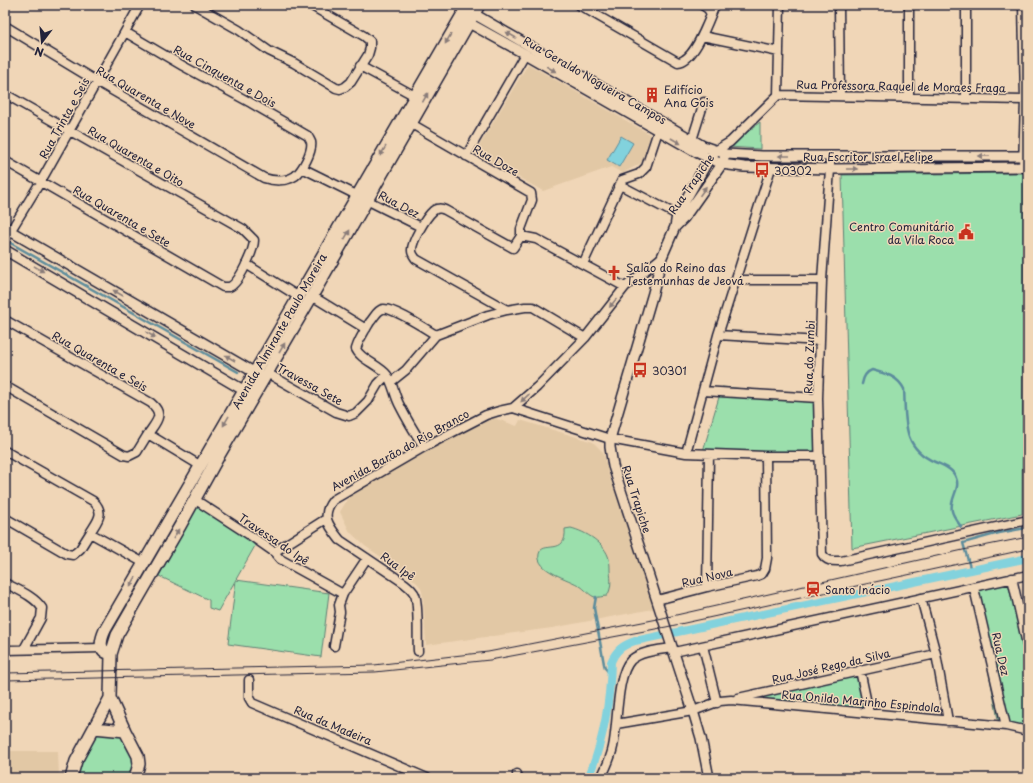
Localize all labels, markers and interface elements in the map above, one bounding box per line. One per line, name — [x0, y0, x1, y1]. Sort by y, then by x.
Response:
north arrow — [22, 22, 62, 62]
one-way arrow — [505, 32, 517, 39]
street label: Rua Geraldo Nogueira Campos — [520, 32, 670, 128]
one-way arrow — [445, 33, 452, 45]
street label: Rua Cinquenta e Dois — [170, 41, 280, 111]
text: N — [32, 43, 46, 61]
street label: Rua Quarenta e Nove — [93, 61, 199, 133]
one-way arrow — [546, 65, 556, 73]
street label: Rua Trinta e Seis — [35, 74, 93, 162]
street label: Rua Professora Raquel de Moraes Fraga — [796, 76, 1006, 96]
place label: Edifício Ana Gois — [664, 81, 714, 111]
building icon: Edifício Ana Gois — [643, 86, 661, 104]
one-way arrow — [422, 92, 429, 104]
street label: Rua Quarenta e Oito — [85, 121, 187, 191]
one-way arrow — [670, 138, 682, 144]
street label: Rua Doze — [470, 140, 522, 180]
one-way arrow — [379, 145, 386, 157]
street label: Rua Escritor Israel Felipe — [803, 148, 933, 165]
street label: Rua Trapiche — [664, 150, 718, 218]
one-way arrow — [777, 153, 790, 159]
one-way arrow — [977, 153, 990, 159]
bus stop icon: 30302 — [753, 161, 771, 179]
place label: 30302 — [774, 162, 812, 179]
one-way arrow — [846, 166, 859, 172]
street label: Rua Quarenta e Sete — [70, 181, 174, 251]
street label: Rua Dez — [376, 186, 422, 222]
one-way arrow — [699, 186, 707, 196]
place label: Centro Comunitário da Vila Roca — [849, 218, 954, 248]
public building icon: Centro Comunitário da Vila Roca — [957, 223, 975, 241]
one-way arrow — [343, 229, 350, 241]
street label: Avenida Almirante Paulo Moreira — [227, 250, 331, 412]
place label: Salão do Reino das Testemunhas de Jeová — [626, 259, 744, 289]
church icon: Salão do Reino das Testemunhas de Jeová — [605, 264, 623, 282]
one-way arrow — [33, 266, 45, 273]
one-way arrow — [112, 290, 123, 297]
one-way arrow — [609, 297, 617, 308]
street label: Rua do Zumbi — [799, 320, 819, 394]
street label: Rua Quarenta e Seis — [49, 327, 151, 395]
one-way arrow — [145, 332, 157, 339]
one-way arrow — [278, 342, 285, 354]
one-way arrow — [224, 354, 236, 361]
street label: Travessa Sete — [274, 359, 346, 409]
bus stop icon: 30301 — [631, 361, 649, 379]
place label: 30301 — [652, 362, 687, 379]
one-way arrow — [520, 393, 530, 402]
street label: Avenida Barão do Rio Branco — [328, 405, 472, 495]
one-way arrow — [223, 415, 230, 427]
street label: Rua Trapiche — [618, 463, 656, 535]
street label: Travessa do Ipê — [235, 509, 313, 569]
one-way arrow — [172, 528, 179, 540]
street label: Rua Ipê — [377, 548, 419, 585]
street label: Rua Nova — [680, 563, 734, 591]
one-way arrow — [130, 576, 137, 588]
station icon: Santo Inácio — [804, 580, 822, 598]
place label: Santo Inácio — [825, 581, 890, 598]
street label: Rua Dez — [988, 631, 1014, 677]
street label: Rua José Rego da Silva — [770, 644, 892, 688]
street label: Rua Onildo Marinho Espindola — [781, 686, 941, 716]
street label: Rua da Madeira — [291, 701, 375, 749]

